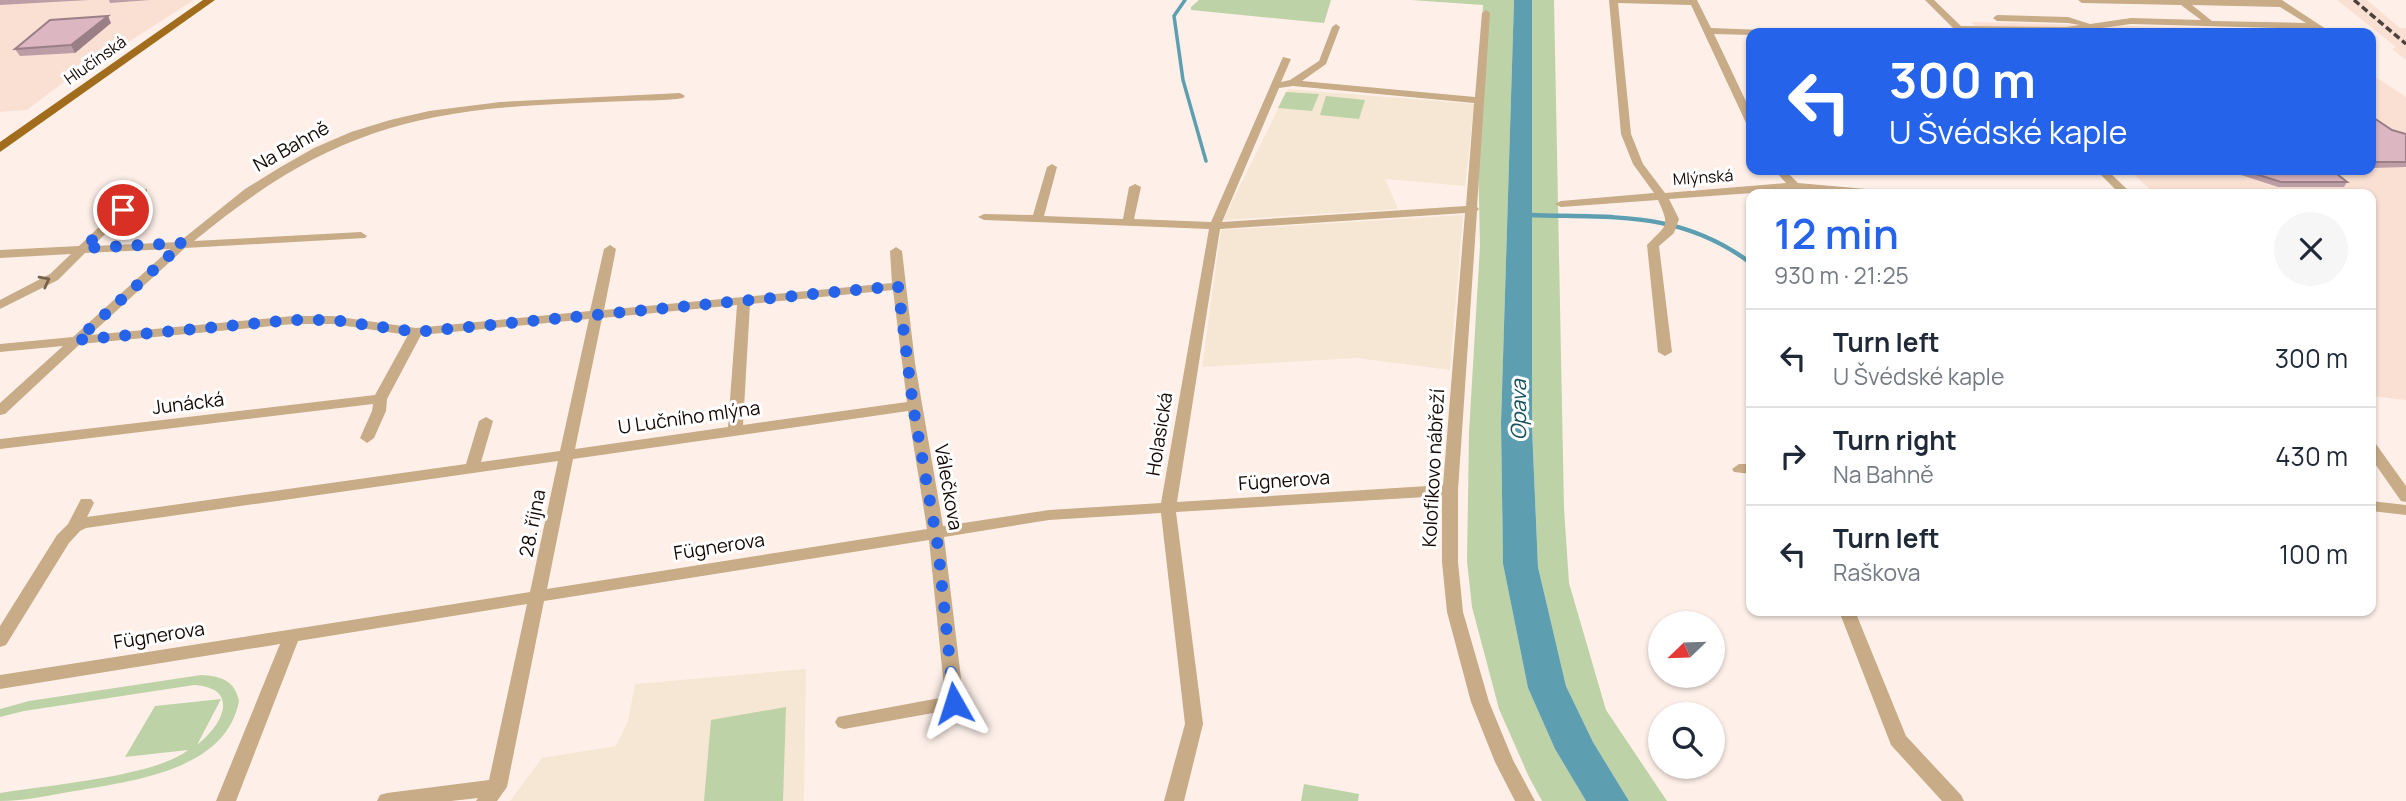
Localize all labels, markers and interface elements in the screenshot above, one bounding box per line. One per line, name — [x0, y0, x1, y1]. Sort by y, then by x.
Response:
street label: Hlučínská — [59, 31, 131, 89]
text: 300 m — [1889, 46, 2036, 113]
icon: left — [1774, 56, 1865, 147]
text: U Švédské kaple — [1889, 110, 2127, 154]
street label: Na Bahně — [248, 114, 334, 178]
street label: Mlýnská — [1672, 164, 1734, 190]
pin — [93, 180, 153, 240]
icon: arrive — [104, 191, 142, 229]
text: 12 min — [1774, 204, 1899, 262]
button: close — [2274, 212, 2348, 286]
text: 930 m · 21:25 — [1774, 259, 1909, 291]
one-way arrow — [38, 275, 50, 289]
text: Turn left — [1833, 324, 1940, 360]
icon: left — [1774, 339, 1812, 377]
text: 300 m — [2275, 340, 2348, 376]
text: U Švédské kaple — [1833, 360, 2004, 392]
water label: Opava — [1504, 378, 1532, 440]
street label: Junácká — [150, 386, 226, 420]
street label: Kolofíkovo nábřeží — [1416, 388, 1450, 548]
street label: Holasická — [1140, 390, 1178, 478]
street label: U Lučního mlýna — [616, 394, 762, 440]
text: Turn right — [1833, 422, 1957, 458]
icon: right — [1774, 437, 1812, 475]
text: 430 m — [2275, 438, 2348, 474]
street label: Válečkova — [929, 442, 969, 532]
text: Na Bahně — [1833, 458, 1934, 490]
street label: Fügnerova — [1237, 464, 1331, 496]
street label: 28. října — [513, 487, 551, 559]
text: Turn left — [1833, 520, 1940, 556]
street label: Fügnerova — [672, 526, 766, 566]
icon: left — [1774, 535, 1812, 573]
text: 100 m — [2279, 536, 2348, 572]
text: Raškova — [1833, 556, 1920, 588]
north arrow — [1648, 611, 1726, 688]
map controls — [1648, 611, 1725, 779]
street label: Fügnerova — [112, 615, 206, 655]
position arrow — [917, 666, 991, 740]
button: search — [1648, 702, 1725, 779]

